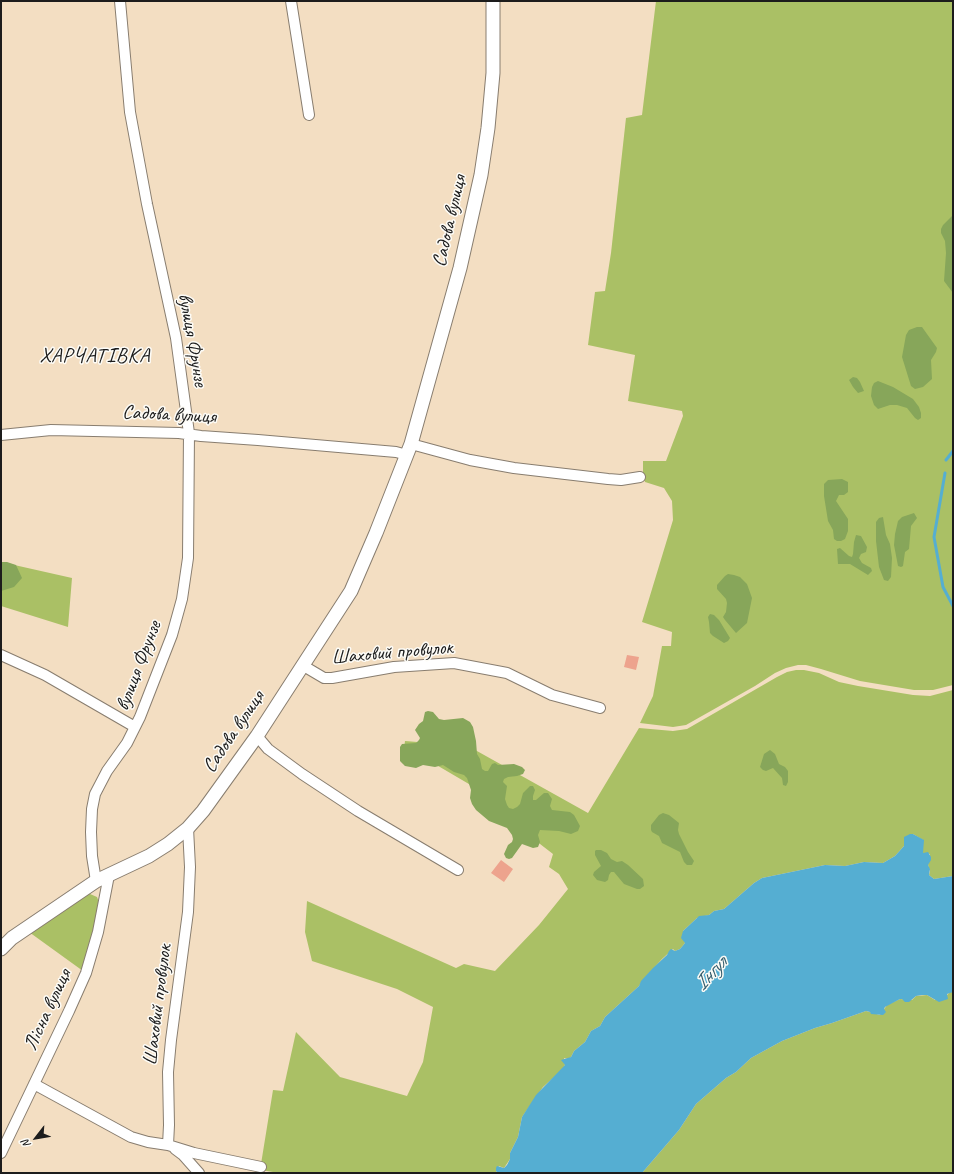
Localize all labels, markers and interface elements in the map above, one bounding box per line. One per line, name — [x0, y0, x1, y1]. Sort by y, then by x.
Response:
street label: Садова вулиця — [428, 173, 472, 269]
street label: вулиця Фрунзе — [172, 292, 212, 388]
district label: ХАРЧАТІВКА — [39, 343, 151, 369]
street label: Садова вулиця — [122, 401, 216, 429]
street label: вулиця Фрунзе — [111, 618, 167, 714]
street label: Шаховий провулок — [330, 636, 454, 670]
street label: Садова вулиця — [198, 686, 270, 778]
street label: Шаховий провулок — [139, 943, 177, 1067]
water label: Інгул — [689, 952, 733, 996]
street label: Лісна вулиця — [19, 966, 77, 1054]
north arrow — [16, 1118, 56, 1158]
text: N — [18, 1138, 33, 1151]

